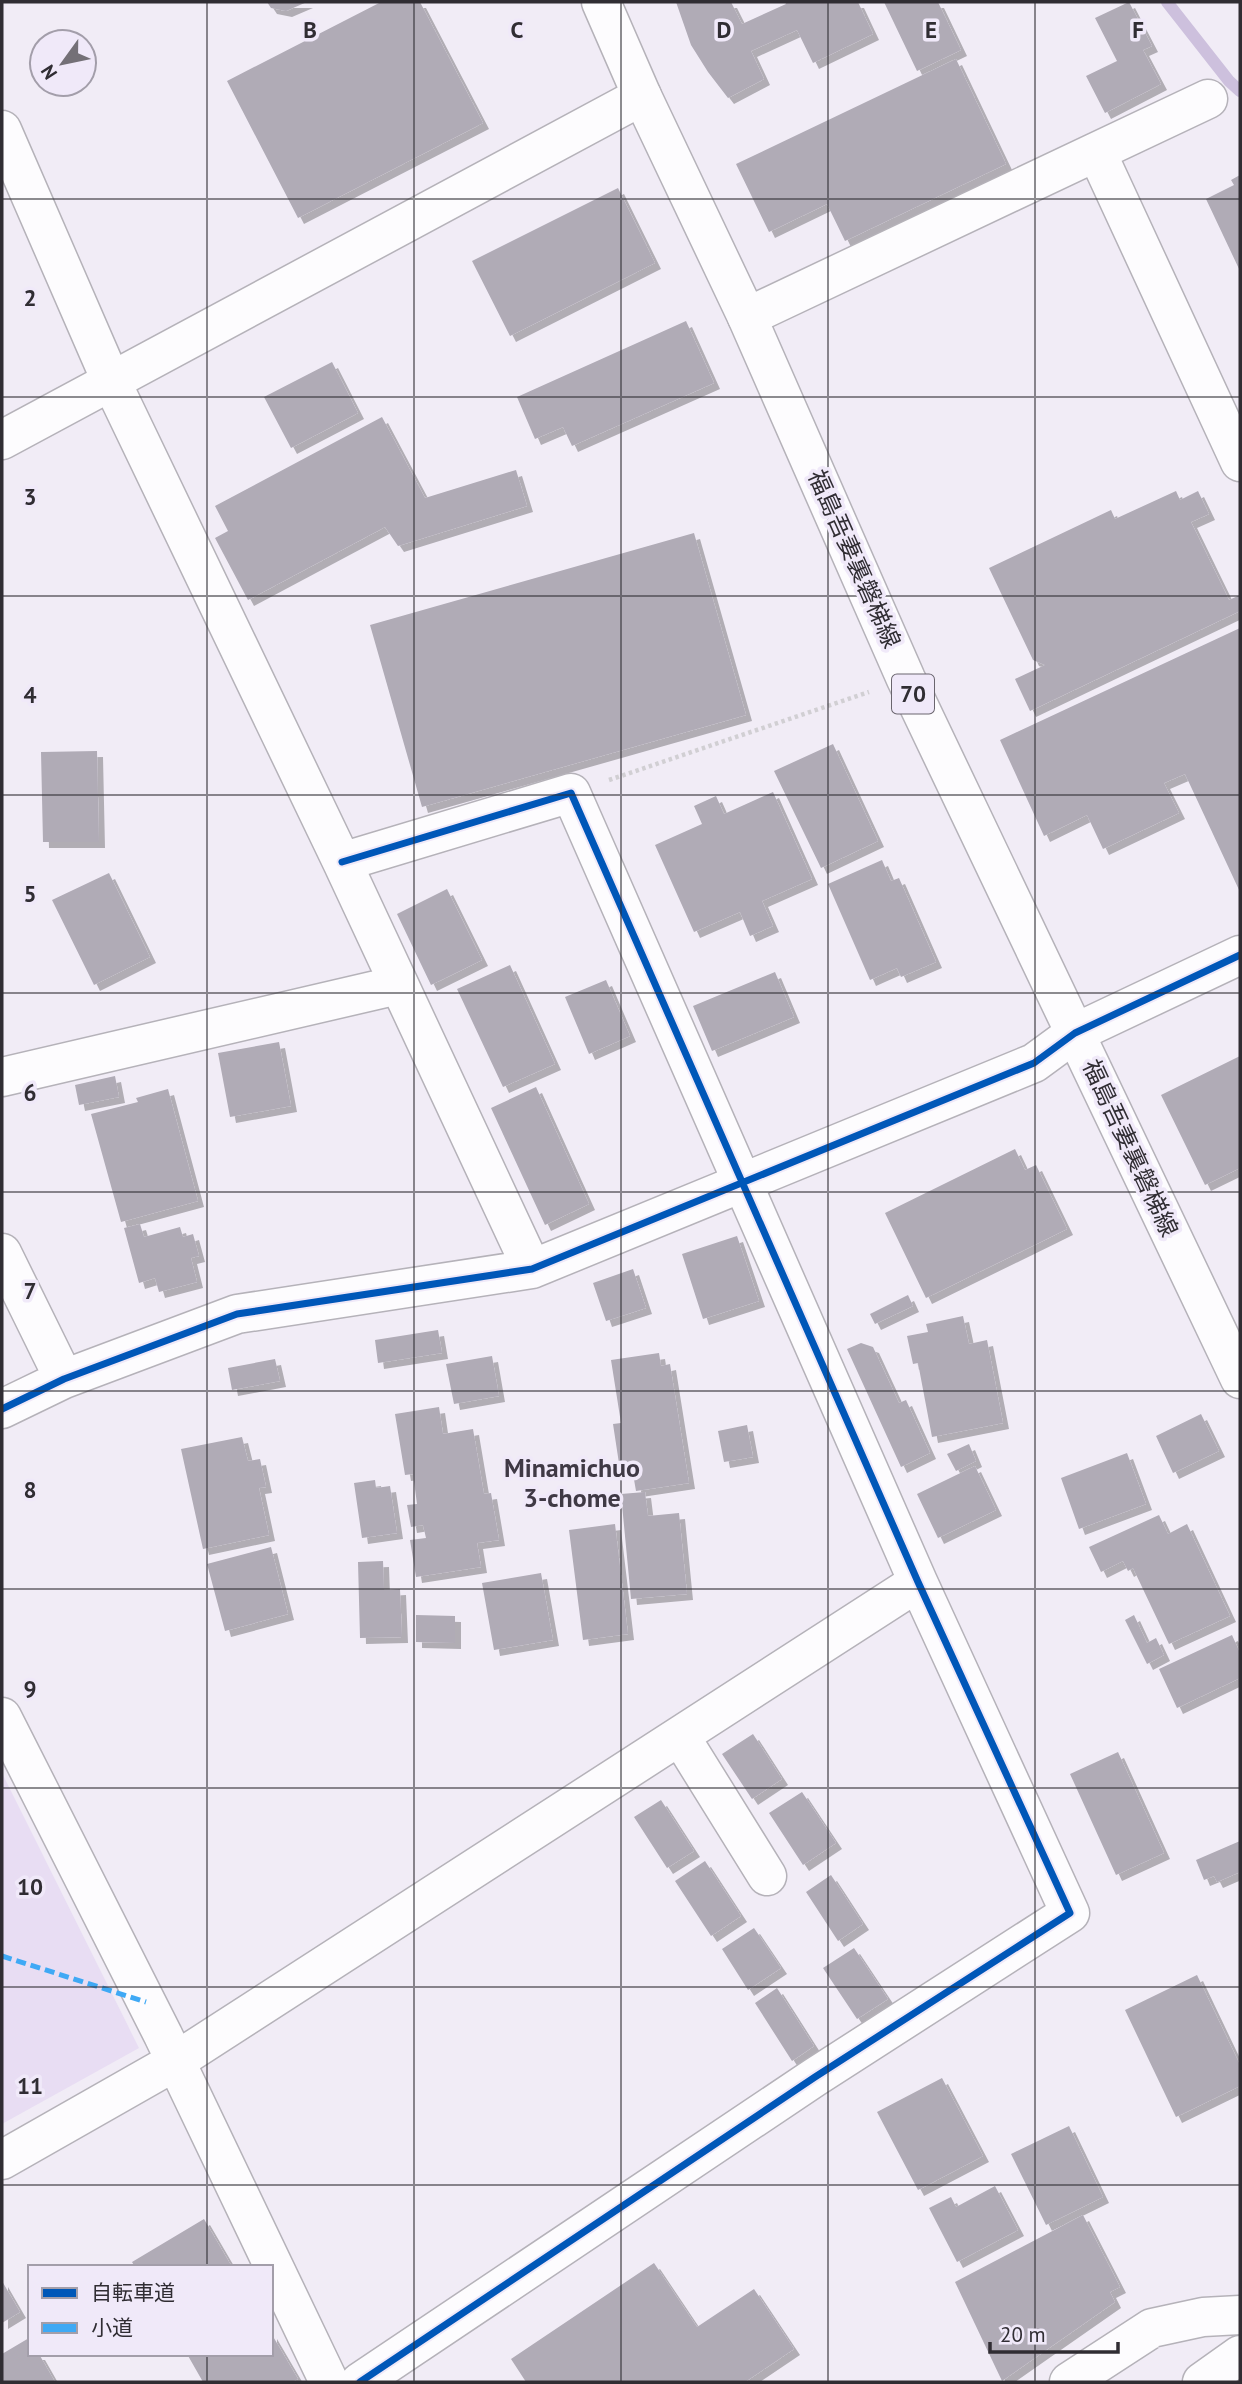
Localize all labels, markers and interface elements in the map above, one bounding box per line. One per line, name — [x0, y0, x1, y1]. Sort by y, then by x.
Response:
text: B — [303, 15, 317, 44]
text: C — [511, 15, 524, 44]
text: D — [717, 15, 731, 44]
text: E — [925, 15, 937, 44]
text: F — [1132, 15, 1144, 44]
north arrow — [28, 28, 98, 98]
text: N — [35, 60, 62, 84]
text: 2 — [23, 283, 37, 312]
street label: 福島吾妻裏磐梯線 — [801, 465, 908, 653]
text: 3 — [23, 482, 37, 511]
road number: 70 — [892, 674, 934, 714]
text: 4 — [23, 680, 37, 709]
text: 5 — [23, 879, 37, 908]
street label: 福島吾妻裏磐梯線 — [1076, 1054, 1185, 1241]
text: 6 — [23, 1078, 37, 1107]
text: 7 — [23, 1276, 37, 1305]
district label: Minamichuo 3-chome — [504, 1451, 640, 1514]
text: 8 — [23, 1475, 37, 1504]
text: 9 — [23, 1674, 37, 1703]
text: 10 — [17, 1872, 43, 1901]
text: 11 — [17, 2071, 43, 2100]
legend — [28, 2265, 273, 2356]
text: 自転車道 — [91, 2279, 175, 2306]
scale bar — [990, 2310, 1118, 2354]
text: 小道 — [91, 2314, 133, 2341]
text: 20 m — [1000, 2321, 1046, 2348]

